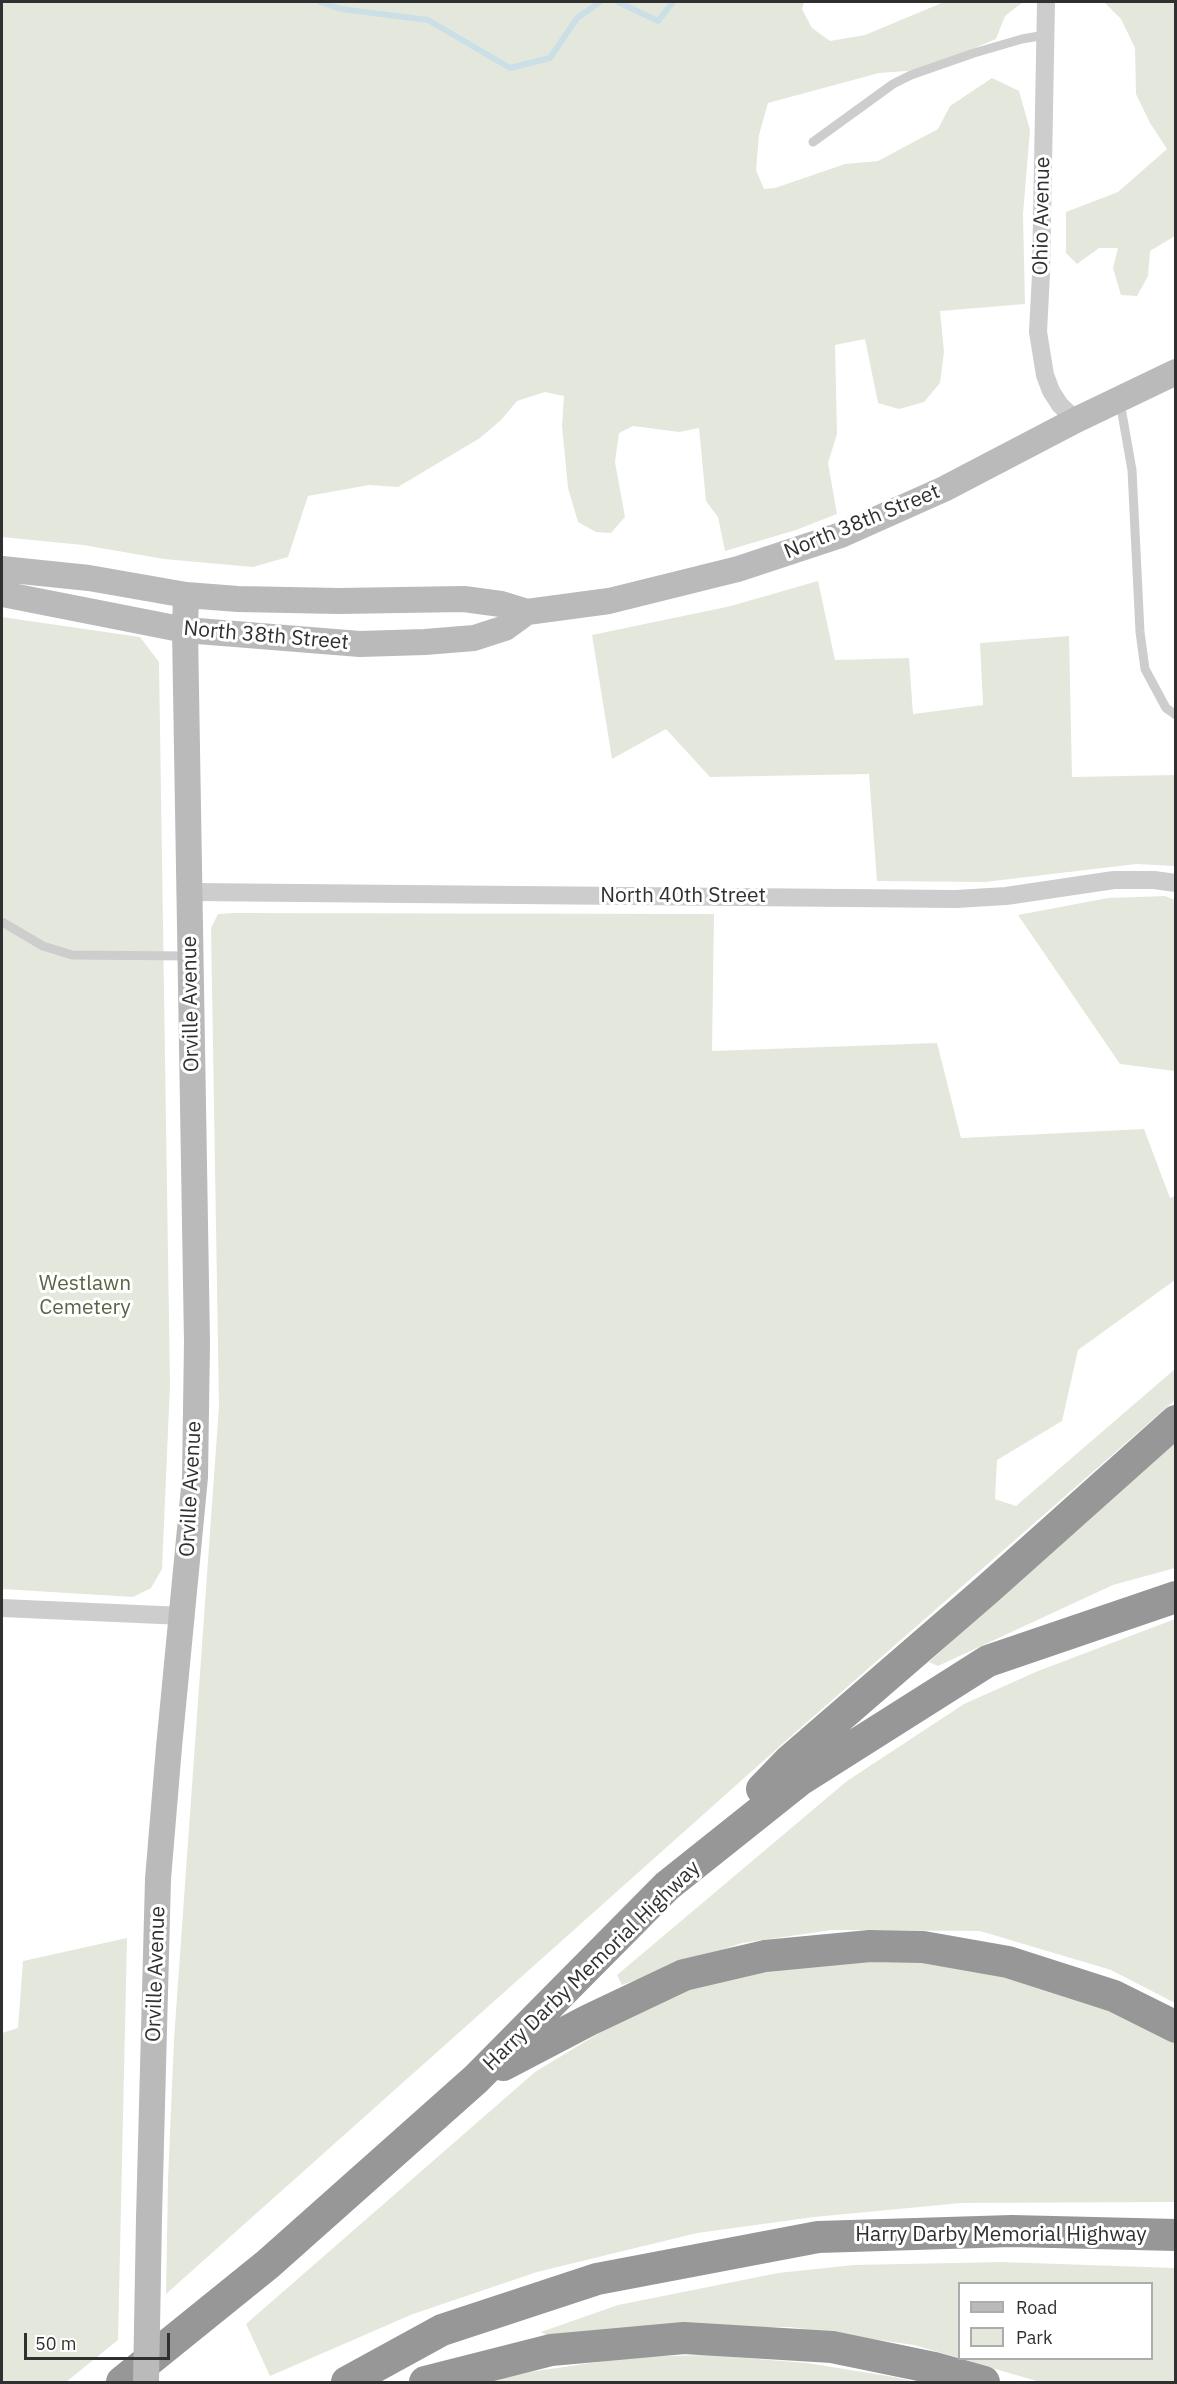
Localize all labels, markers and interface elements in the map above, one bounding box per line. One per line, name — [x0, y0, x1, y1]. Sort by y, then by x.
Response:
street label: Ohio Avenue — [1028, 156, 1056, 276]
street label: North 38th Street — [780, 479, 944, 565]
street label: North 38th Street — [182, 616, 350, 656]
street label: North 40th Street — [600, 883, 766, 909]
street label: Orville Avenue — [177, 936, 205, 1072]
park label: Westlawn Cemetery — [39, 1271, 131, 1321]
street label: Orville Avenue — [175, 1420, 207, 1558]
street label: Harry Darby Memorial Highway — [478, 1856, 706, 2076]
street label: Orville Avenue — [141, 1905, 171, 2043]
street label: Harry Darby Memorial Highway — [855, 2222, 1147, 2248]
legend — [958, 2282, 1153, 2360]
text: Road — [1016, 2296, 1057, 2319]
scale bar — [27, 2321, 172, 2359]
text: Park — [1016, 2326, 1052, 2349]
text: 50 m — [35, 2332, 77, 2355]

